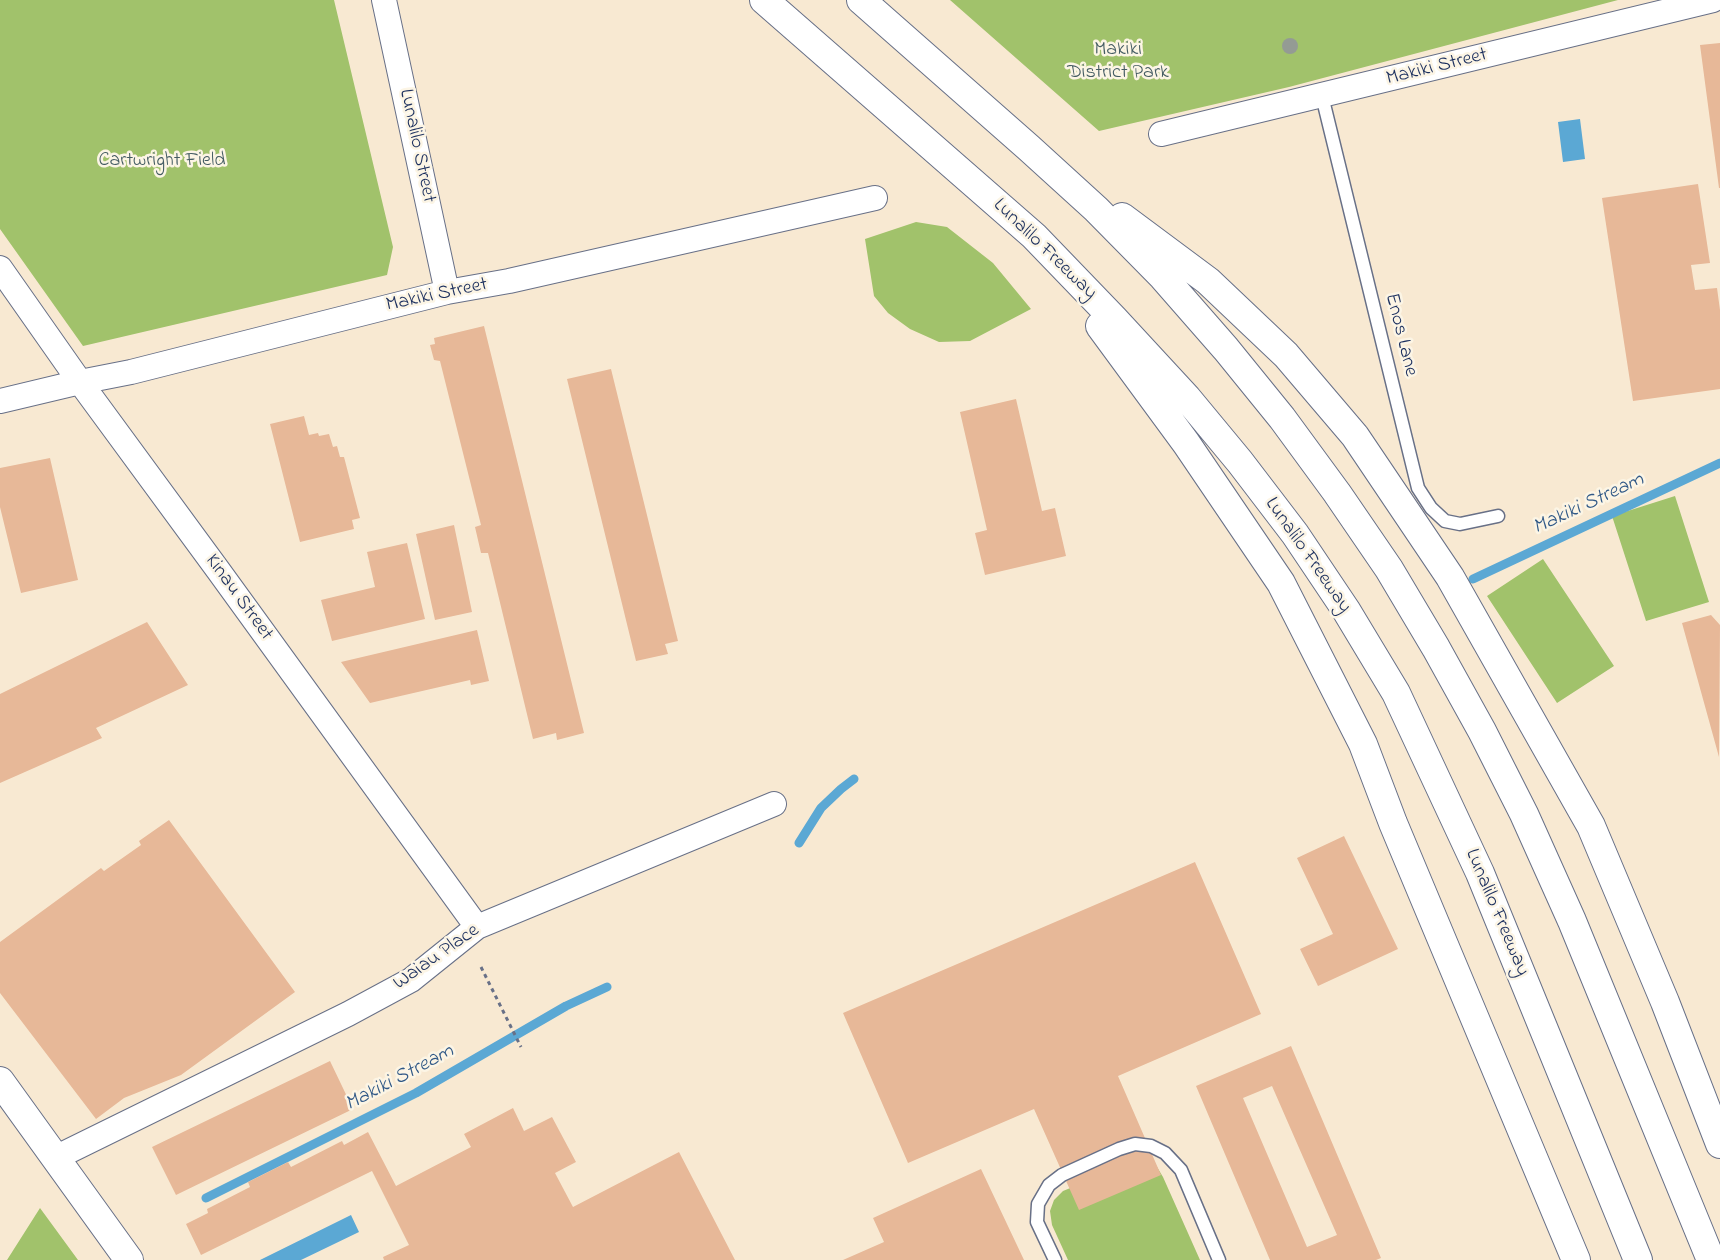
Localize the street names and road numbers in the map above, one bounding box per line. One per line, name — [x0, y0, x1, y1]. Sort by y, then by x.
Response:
street label: Makiki Street — [1384, 44, 1490, 92]
street label: Lunalilo Street — [392, 87, 440, 205]
street label: Lunalilo Freeway — [987, 194, 1101, 306]
street label: Makiki Street — [384, 274, 490, 318]
street label: Enos Lane — [1378, 291, 1422, 379]
street label: Lunalilo Freeway — [1258, 494, 1356, 618]
street label: Kinau Street — [199, 550, 277, 646]
street label: Lunalilo Freeway — [1458, 846, 1534, 980]
street label: Waiau Place — [389, 920, 485, 996]

